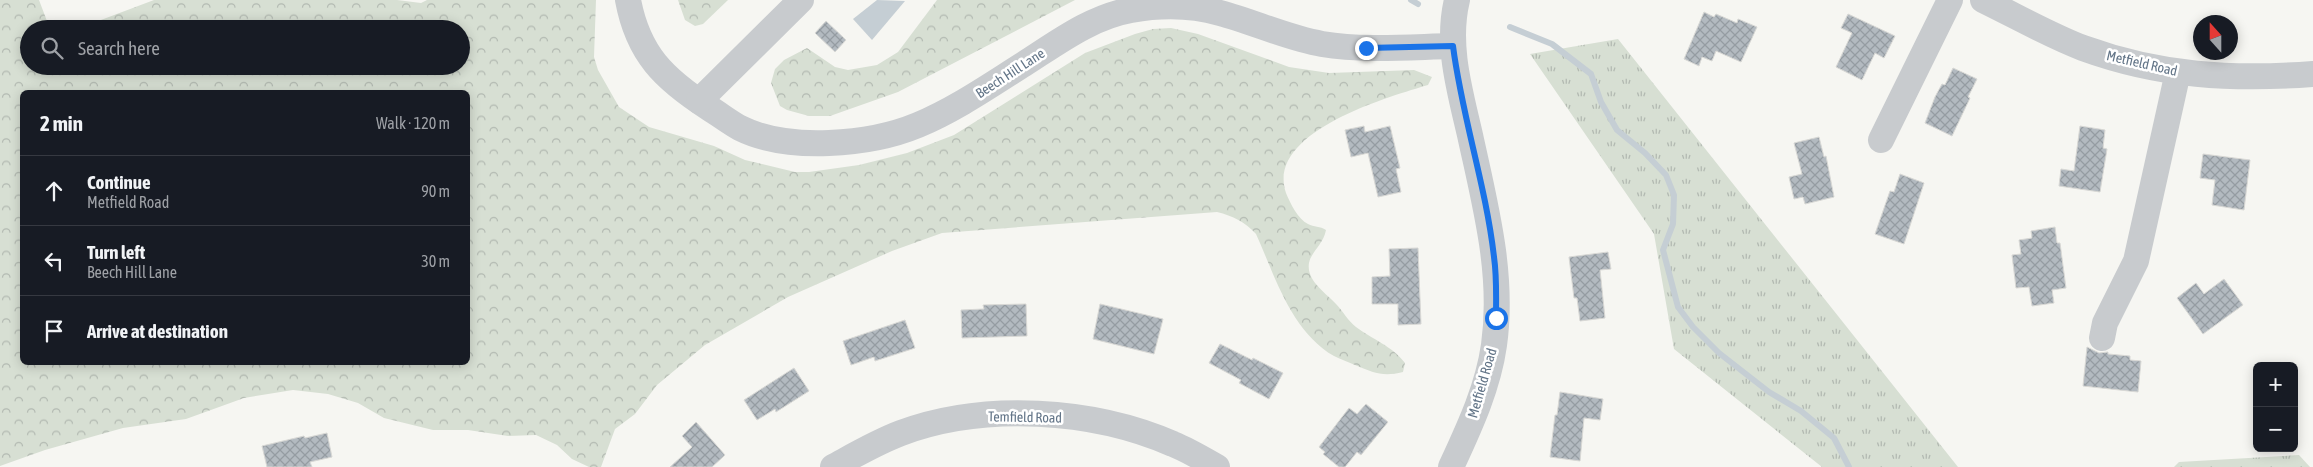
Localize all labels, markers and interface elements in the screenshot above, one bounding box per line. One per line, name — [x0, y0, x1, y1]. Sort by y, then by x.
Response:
north arrow — [2193, 15, 2238, 60]
search box — [20, 20, 470, 75]
icon: search — [38, 34, 66, 62]
text: Search here — [78, 37, 160, 59]
route end — [1355, 37, 1378, 60]
street label: Beech Hill Lane — [973, 45, 1047, 101]
street label: Metfield Road — [2105, 47, 2179, 79]
text: 2 min — [40, 111, 83, 135]
text: Walk · 120 m — [376, 114, 450, 132]
text: Continue — [87, 171, 151, 193]
icon: ahead — [40, 177, 68, 205]
text: 90 m — [421, 182, 450, 200]
text: Metfield Road — [87, 193, 169, 211]
text: Turn left — [87, 241, 145, 263]
icon: left — [40, 247, 68, 275]
text: 30 m — [421, 252, 450, 270]
text: Beech Hill Lane — [87, 263, 177, 281]
route start — [1485, 307, 1508, 330]
icon: arrive — [40, 317, 68, 345]
text: Arrive at destination — [87, 320, 228, 342]
street label: Metfield Road — [1464, 346, 1500, 420]
map controls — [2253, 362, 2298, 452]
button: + — [2253, 362, 2298, 407]
button: − — [2253, 407, 2298, 452]
street label: Temfield Road — [988, 408, 1062, 426]

